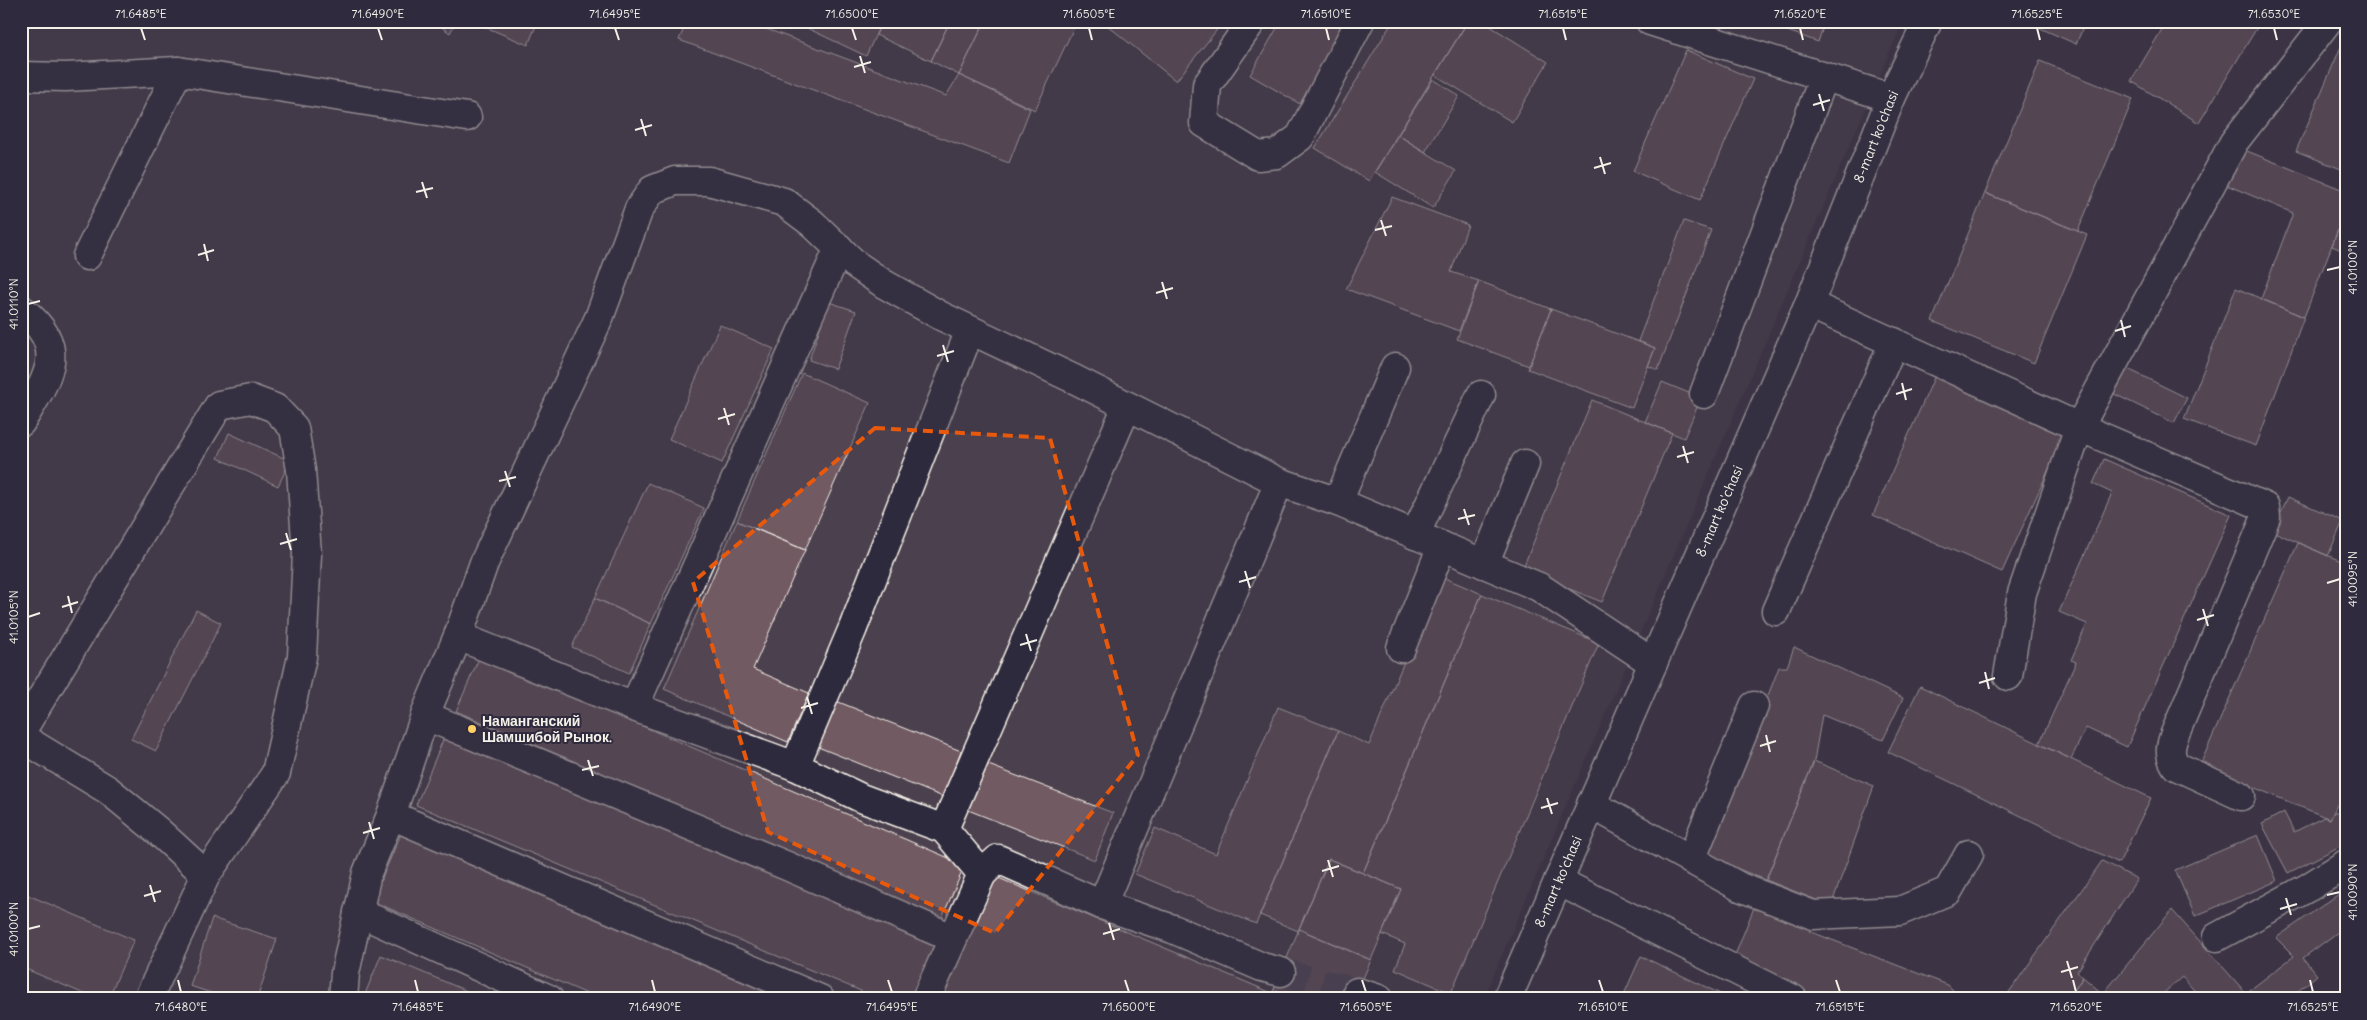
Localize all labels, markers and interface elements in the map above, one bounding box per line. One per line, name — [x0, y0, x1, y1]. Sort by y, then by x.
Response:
text: 71.6485°E — [115, 6, 167, 21]
text: 71.6490°E — [352, 6, 404, 21]
text: 71.6495°E — [589, 6, 641, 21]
text: 71.6500°E — [825, 6, 879, 21]
text: 71.6505°E — [1063, 6, 1115, 21]
text: 71.6510°E — [1301, 6, 1351, 21]
text: 71.6515°E — [1538, 6, 1588, 21]
text: 71.6520°E — [1774, 6, 1826, 21]
text: 71.6525°E — [2011, 6, 2063, 21]
text: 71.6530°E — [2248, 6, 2300, 21]
street label: 8-mart ko'chasi — [1849, 87, 1902, 185]
text: 41.0100°N — [2345, 240, 2360, 294]
text: 41.0110°N — [6, 278, 21, 330]
street label: 8-mart ko'chasi — [1691, 463, 1747, 560]
text: 41.0095°N — [2345, 551, 2360, 607]
text: 41.0105°N — [6, 590, 21, 644]
place label: Наманганский Шамшибой Рынок. — [482, 712, 612, 746]
marker: Наманганский Шамшибой Рынок. — [466, 723, 478, 735]
street label: 8-mart ko'chasi — [1530, 833, 1586, 930]
text: 41.0090°N — [2345, 864, 2360, 920]
text: 41.0100°N — [6, 902, 21, 956]
text: 71.6480°E — [155, 999, 207, 1014]
text: 71.6485°E — [392, 999, 444, 1014]
text: 71.6490°E — [629, 999, 681, 1014]
text: 71.6495°E — [866, 999, 918, 1014]
text: 71.6500°E — [1102, 999, 1156, 1014]
text: 71.6505°E — [1340, 999, 1392, 1014]
text: 71.6510°E — [1578, 999, 1628, 1014]
text: 71.6515°E — [1815, 999, 1865, 1014]
text: 71.6520°E — [2050, 999, 2102, 1014]
text: 71.6525°E — [2287, 999, 2339, 1014]

